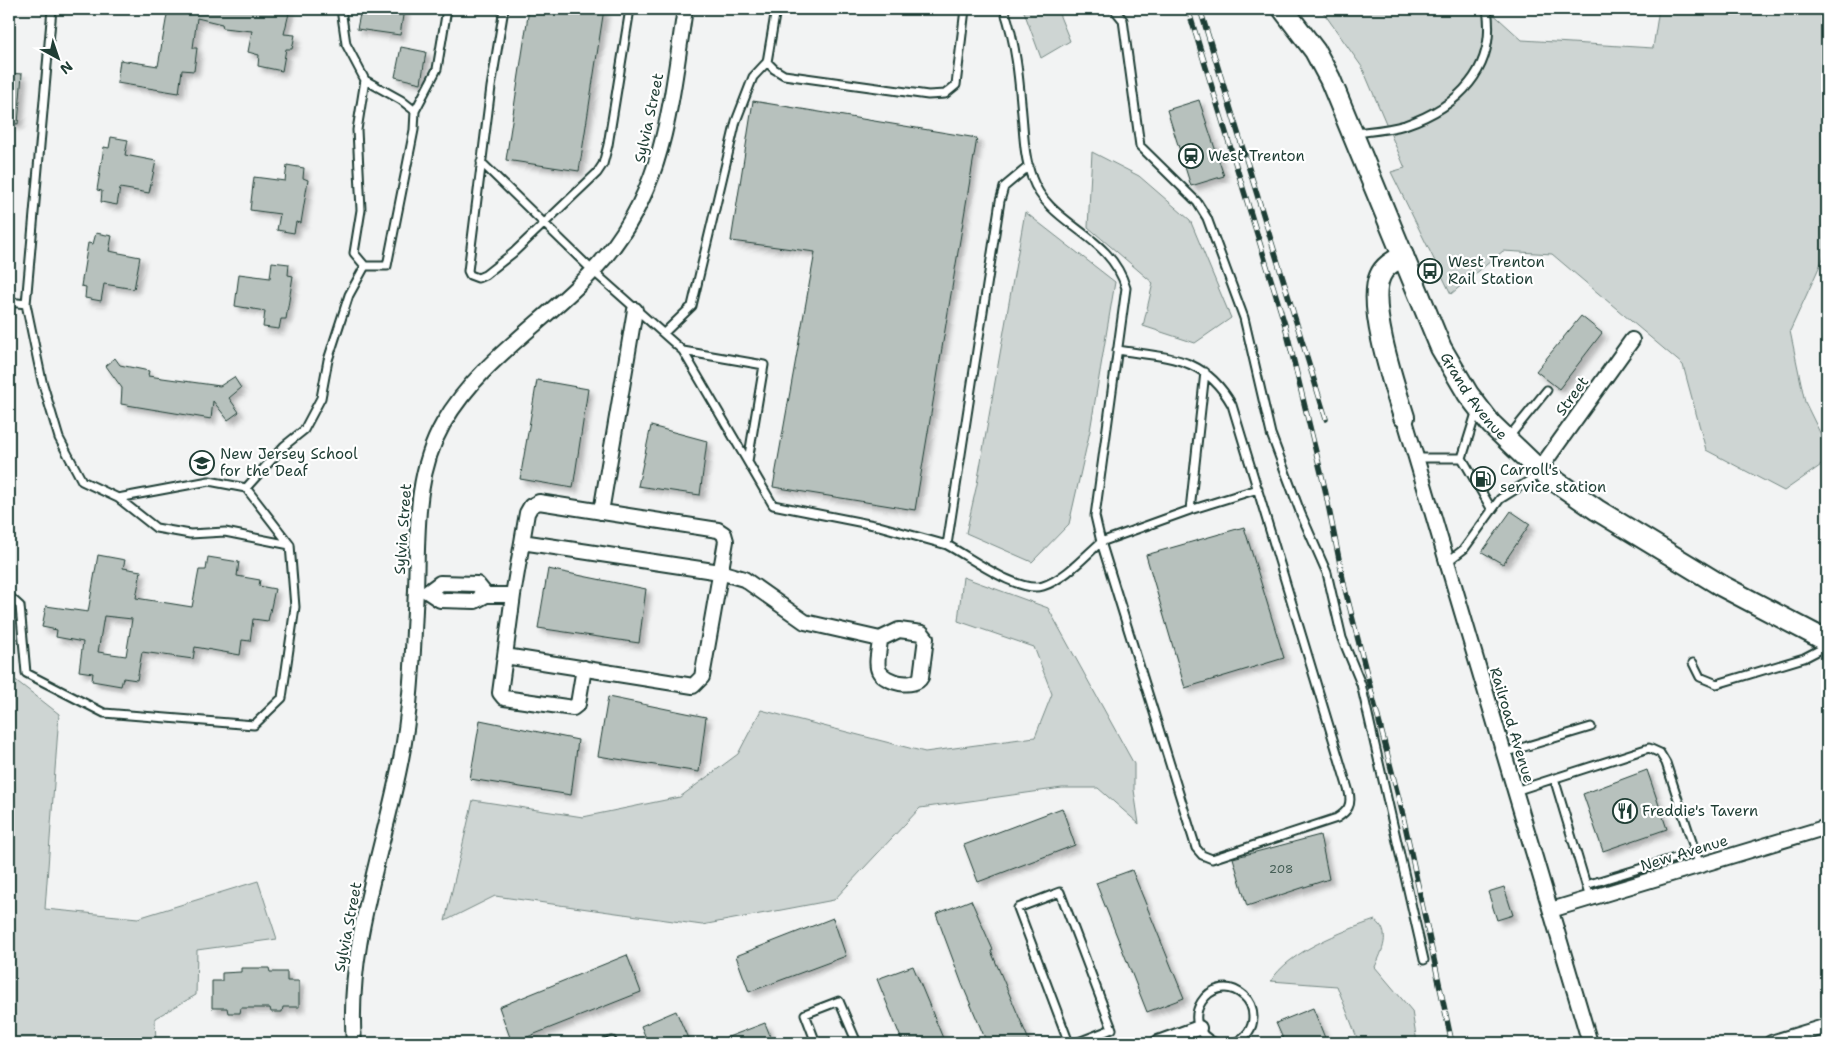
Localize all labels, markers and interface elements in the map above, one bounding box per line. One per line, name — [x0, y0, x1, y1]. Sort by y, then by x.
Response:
north arrow — [32, 32, 82, 82]
text: N — [56, 57, 76, 78]
street label: Sylvia Street — [630, 71, 668, 165]
station icon: West Trenton — [1178, 143, 1204, 169]
place label: West Trenton — [1208, 146, 1305, 166]
place label: West Trenton Rail Station — [1448, 252, 1545, 289]
bus stop icon: West Trenton Rail Station — [1417, 258, 1443, 284]
street label: Grand Avenue — [1436, 349, 1512, 444]
street label: Street — [1551, 372, 1593, 420]
place label: New Jersey School for the Deaf — [220, 444, 358, 481]
school or university icon: New Jersey School for the Deaf — [189, 450, 215, 476]
place label: Carroll's service station — [1500, 460, 1606, 497]
fuel station icon: Carroll's service station — [1470, 466, 1496, 492]
street label: Sylvia Street — [390, 483, 416, 575]
street label: Railroad Avenue — [1485, 665, 1539, 785]
restaurant icon: Freddie's Tavern — [1612, 798, 1638, 824]
place label: Freddie's Tavern — [1642, 801, 1758, 821]
street label: New Avenue — [1638, 830, 1730, 876]
house number: 208 — [1269, 861, 1293, 877]
street label: Sylvia Street — [329, 880, 367, 974]

